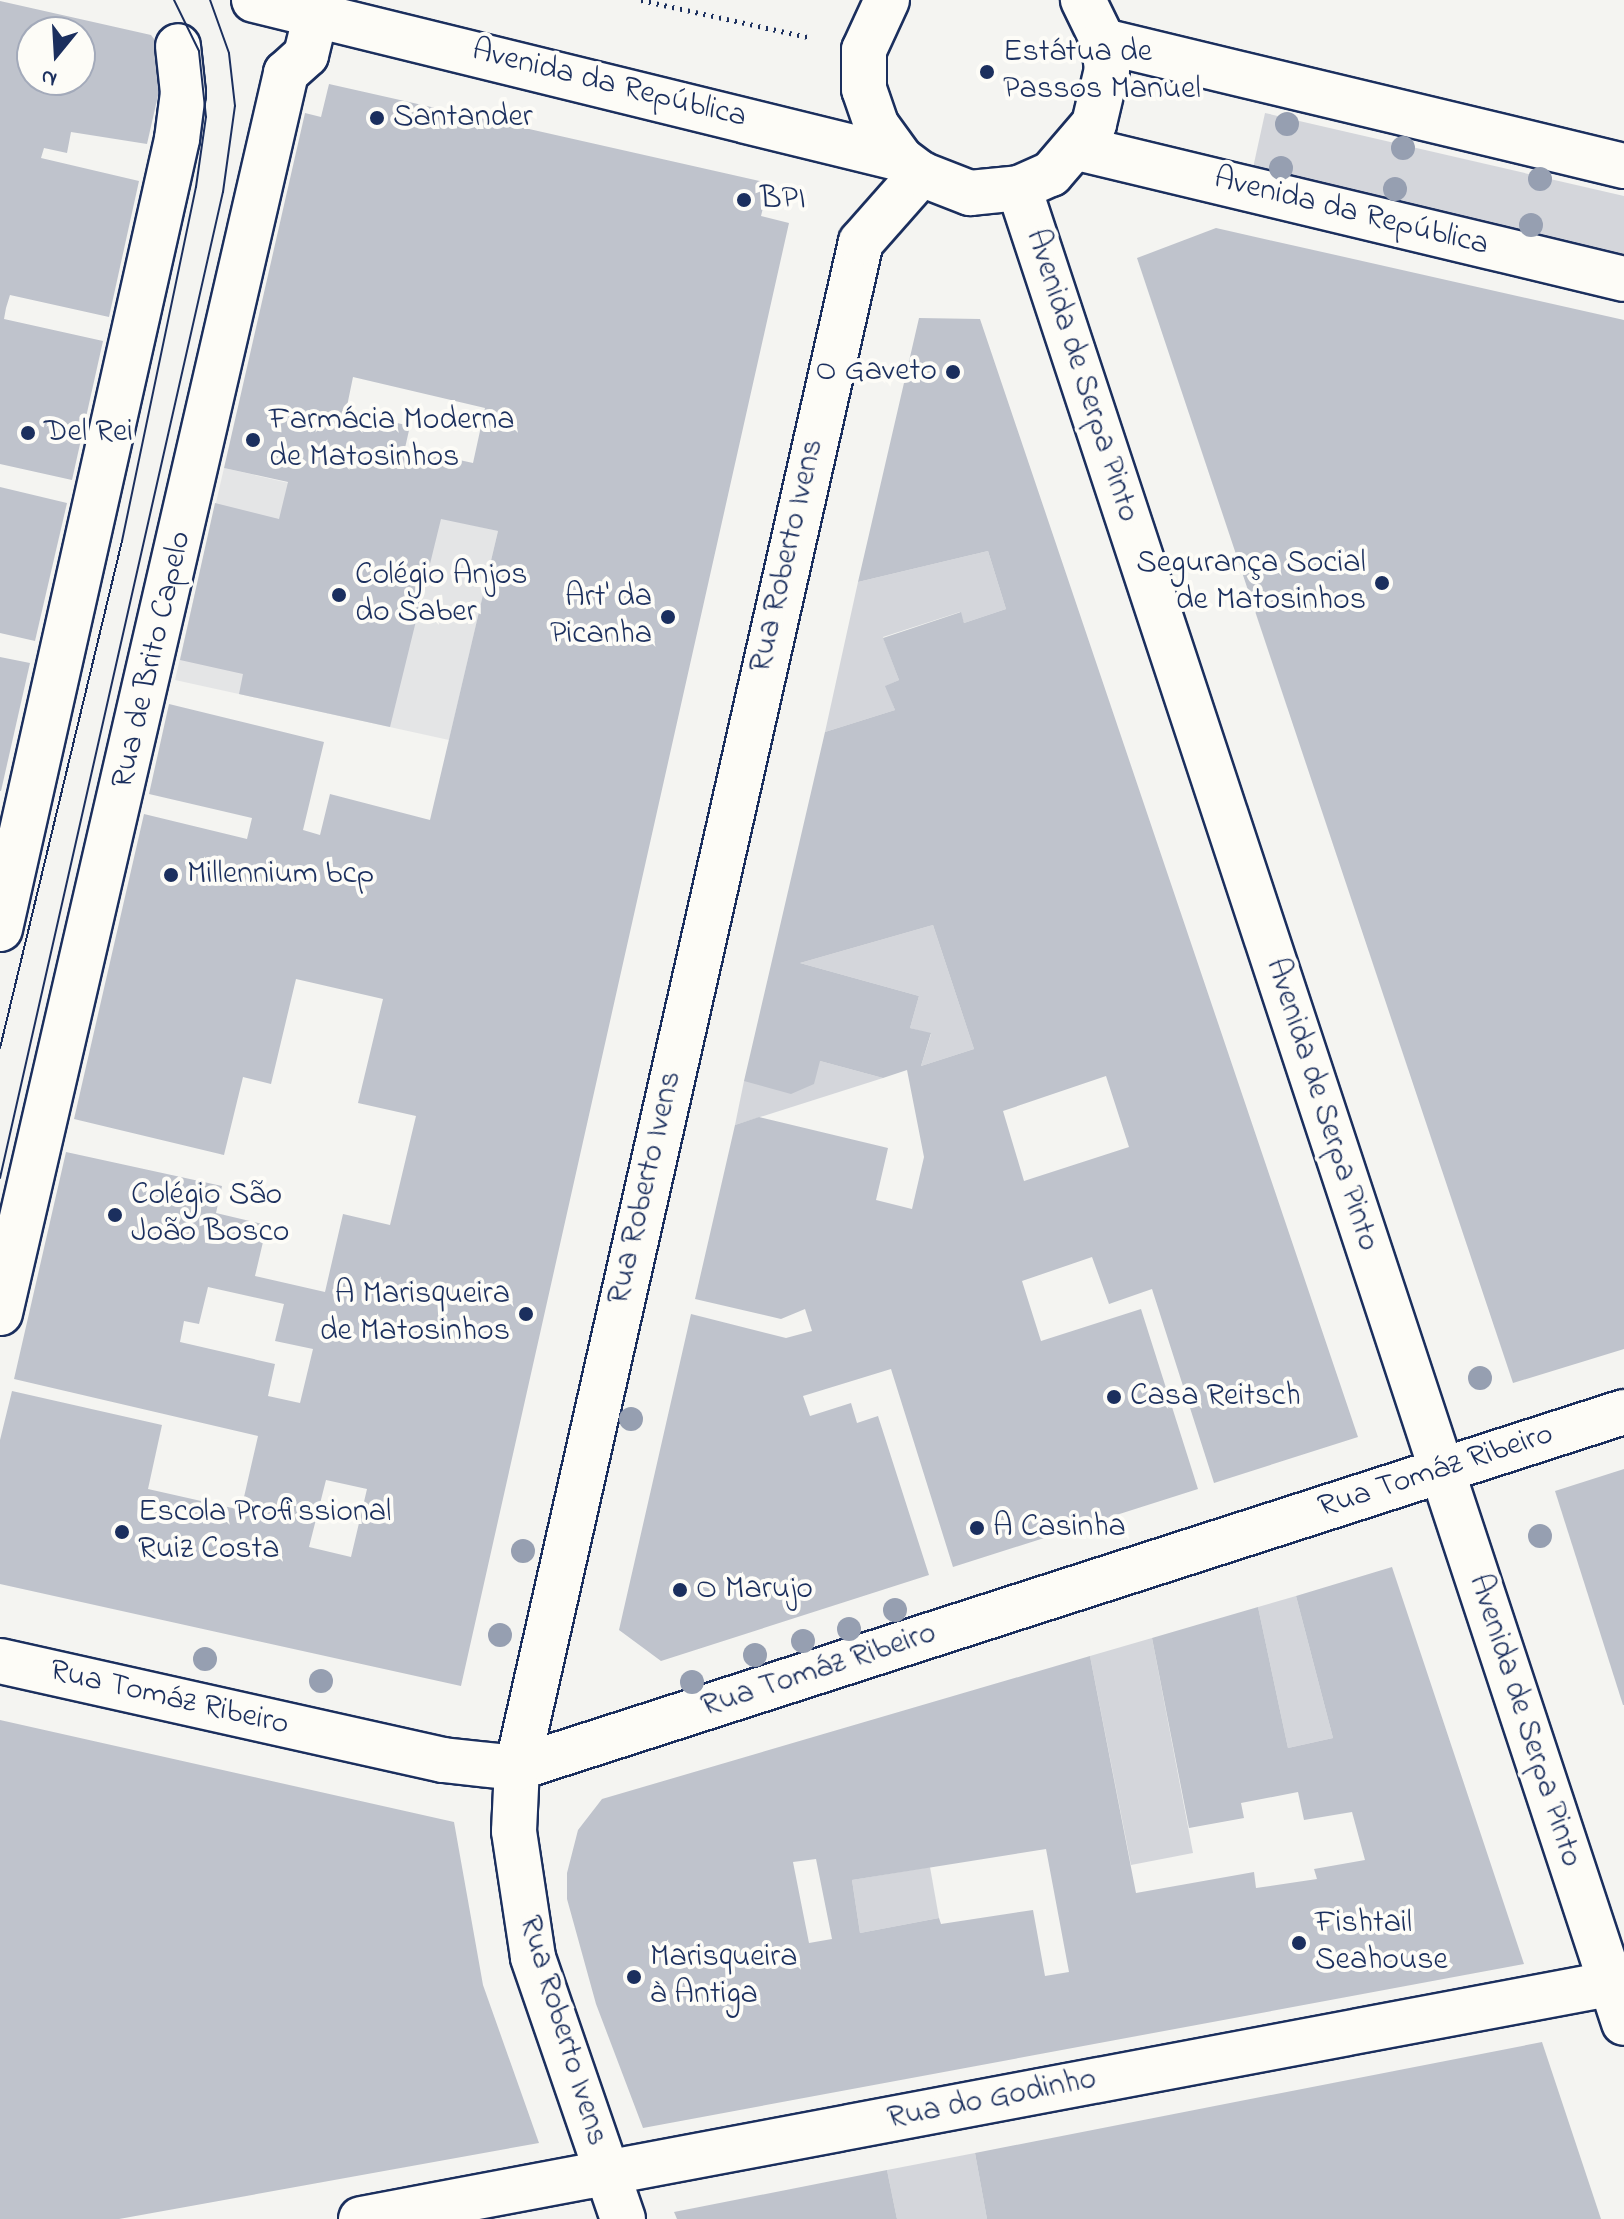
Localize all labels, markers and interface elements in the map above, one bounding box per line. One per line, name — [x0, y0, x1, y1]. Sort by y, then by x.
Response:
north arrow — [16, 16, 96, 96]
street label: Avenida da República — [468, 32, 750, 138]
place label: Estátua de Passos Manuel — [1003, 35, 1201, 110]
text: N — [37, 59, 61, 94]
marker: Estátua de Passos Manuel — [978, 63, 996, 81]
place label: Santander — [393, 99, 533, 137]
marker: Santander — [368, 109, 386, 127]
street label: Avenida da República — [1210, 160, 1492, 266]
place label: BPI — [760, 181, 806, 219]
marker: BPI — [735, 191, 753, 209]
street label: Avenida de Serpa Pinto — [1016, 225, 1146, 527]
place label: O Gaveto — [816, 353, 937, 391]
marker: O Gaveto — [944, 363, 962, 381]
place label: Farmácia Moderna de Matosinhos — [269, 403, 515, 478]
place label: Del Rei — [44, 414, 133, 452]
marker: Del Rei — [19, 424, 37, 442]
marker: Farmácia Moderna de Matosinhos — [244, 431, 262, 449]
street label: Rua Roberto Ivens — [742, 436, 834, 676]
street label: Rua de Brito Capelo — [105, 528, 201, 792]
place label: Segurança Social de Matosinhos — [1136, 546, 1366, 621]
place label: Colégio Anjos do Saber — [355, 558, 528, 633]
marker: Segurança Social de Matosinhos — [1373, 574, 1391, 592]
place label: Art' da Picanha — [550, 580, 652, 655]
marker: Colégio Anjos do Saber — [330, 586, 348, 604]
marker: Art' da Picanha — [659, 608, 677, 626]
place label: Millennium bcp — [187, 856, 374, 894]
marker: Millennium bcp — [162, 866, 180, 884]
street label: Avenida de Serpa Pinto — [1256, 954, 1386, 1256]
street label: Rua Roberto Ivens — [600, 1068, 692, 1308]
place label: Colégio São João Bosco — [131, 1178, 289, 1253]
marker: Colégio São João Bosco — [106, 1206, 124, 1224]
place label: A Marisqueira de Matosinhos — [320, 1277, 510, 1352]
marker: A Marisqueira de Matosinhos — [517, 1305, 535, 1323]
place label: Casa Reitsch — [1130, 1378, 1301, 1416]
marker: Casa Reitsch — [1105, 1388, 1123, 1406]
street label: Rua Tomáz Ribeiro — [1314, 1416, 1558, 1528]
place label: Escola Profissional Ruiz Costa — [138, 1495, 391, 1570]
place label: A Casinha — [993, 1509, 1126, 1547]
marker: A Casinha — [968, 1519, 986, 1537]
marker: Escola Profissional Ruiz Costa — [113, 1523, 131, 1541]
street label: Avenida de Serpa Pinto — [1459, 1570, 1589, 1872]
place label: O Marujo — [696, 1571, 813, 1609]
marker: O Marujo — [671, 1581, 689, 1599]
street label: Rua Tomáz Ribeiro — [697, 1615, 941, 1727]
street label: Rua Tomáz Ribeiro — [46, 1653, 292, 1745]
place label: Fishtail Seahouse — [1315, 1906, 1448, 1981]
street label: Rua Roberto Ivens — [509, 1911, 615, 2151]
marker: Fishtail Seahouse — [1290, 1934, 1308, 1952]
place label: Marisqueira à Antiga — [650, 1940, 797, 2015]
marker: Marisqueira à Antiga — [625, 1968, 643, 1986]
street label: Rua do Godinho — [884, 2061, 1100, 2139]

